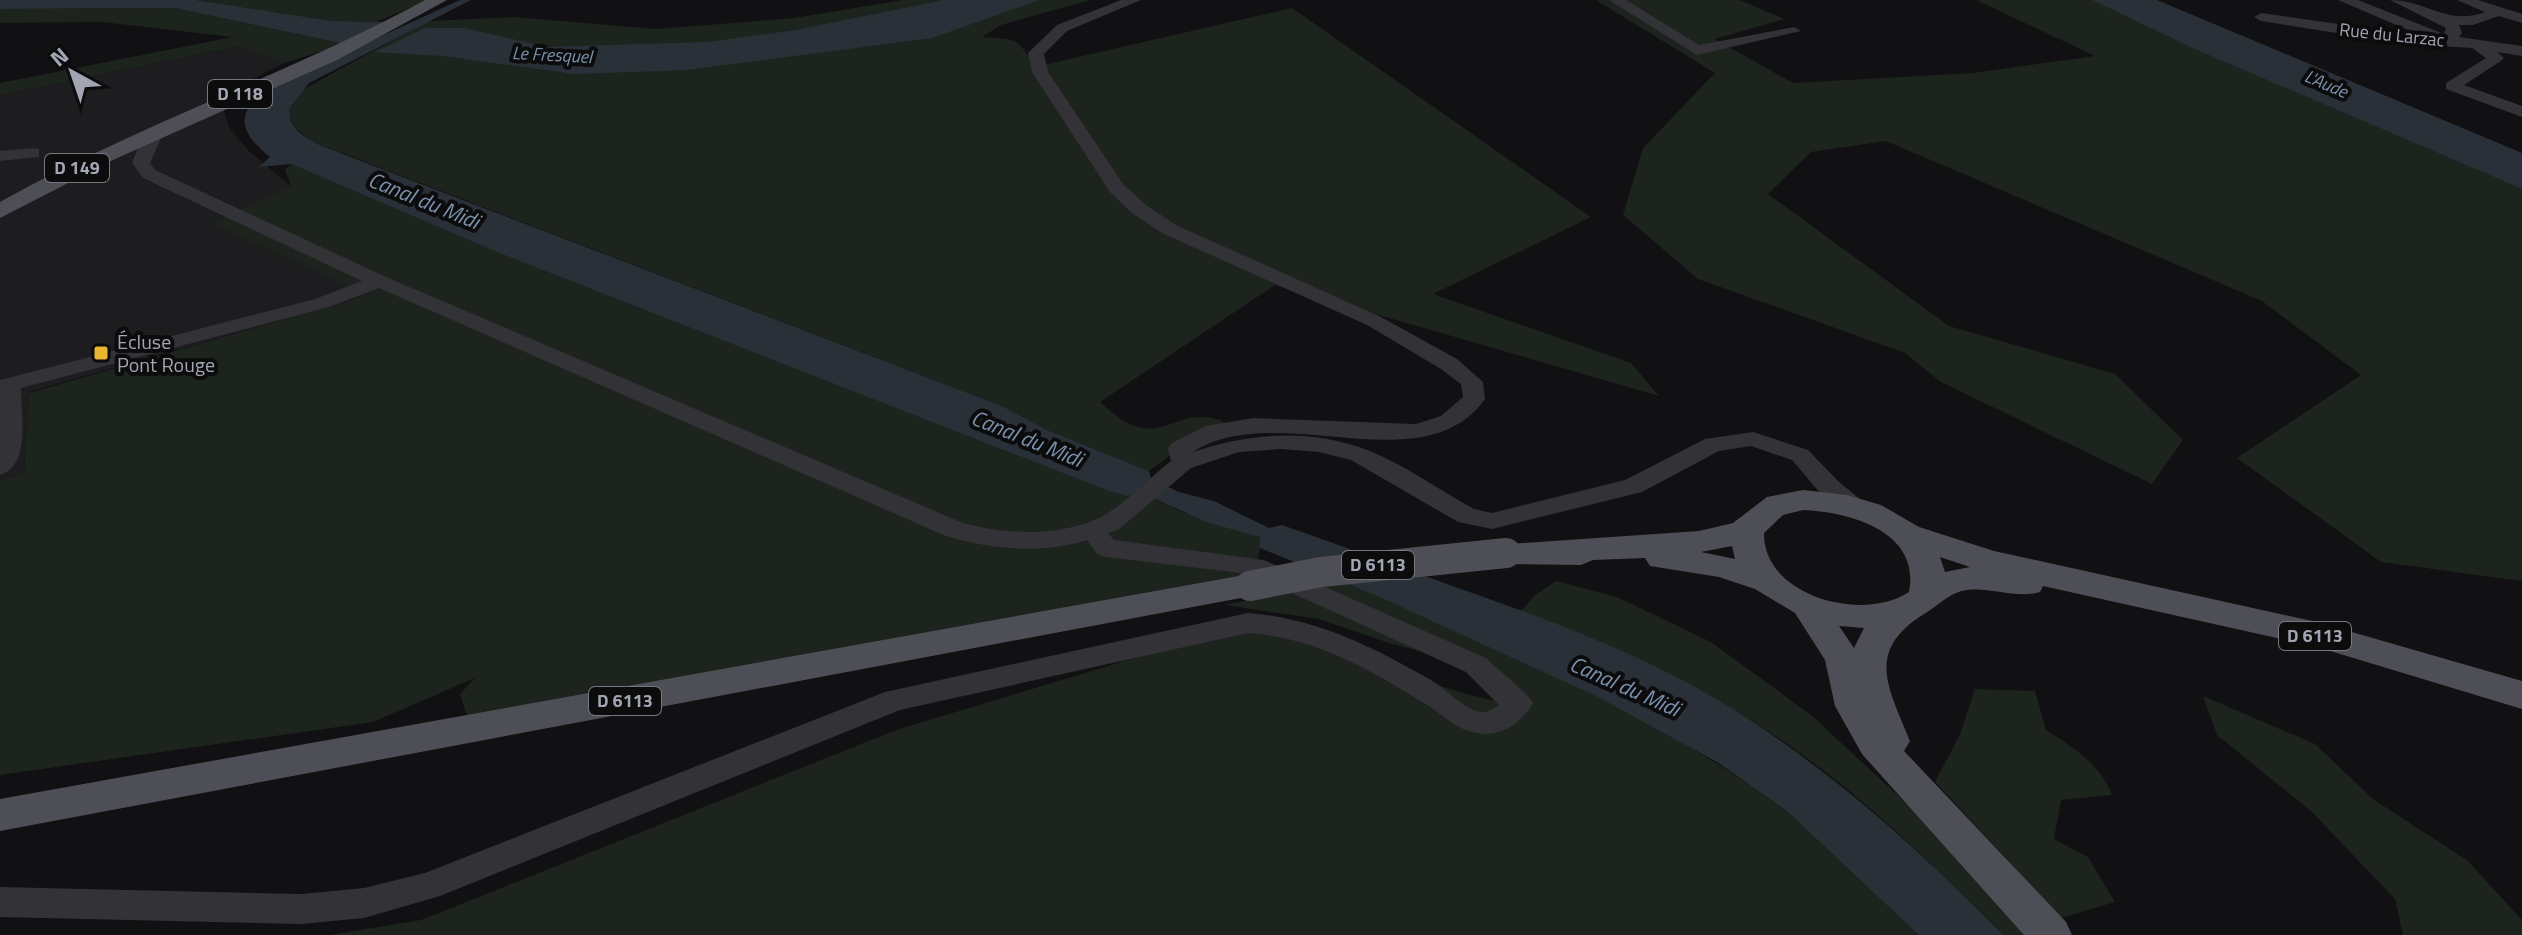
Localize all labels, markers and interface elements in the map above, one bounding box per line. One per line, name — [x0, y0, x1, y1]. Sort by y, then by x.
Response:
street label: Rue du Larzac — [2338, 16, 2446, 53]
north arrow — [32, 32, 112, 112]
text: N — [42, 39, 76, 75]
water label: Le Fresquel — [511, 39, 595, 70]
water label: L'Aude — [2300, 62, 2354, 105]
road number: D 118 — [208, 80, 272, 108]
road number: D 149 — [45, 154, 109, 182]
water label: Canal du Midi — [363, 162, 487, 239]
place label: Écluse Pont Rouge — [117, 326, 215, 380]
marker: Écluse Pont Rouge — [92, 344, 110, 362]
water label: Canal du Midi — [966, 400, 1090, 477]
road number: D 6113 — [1342, 551, 1414, 579]
road number: D 6113 — [2279, 622, 2351, 650]
water label: Canal du Midi — [1564, 647, 1688, 726]
road number: D 6113 — [589, 687, 661, 715]

